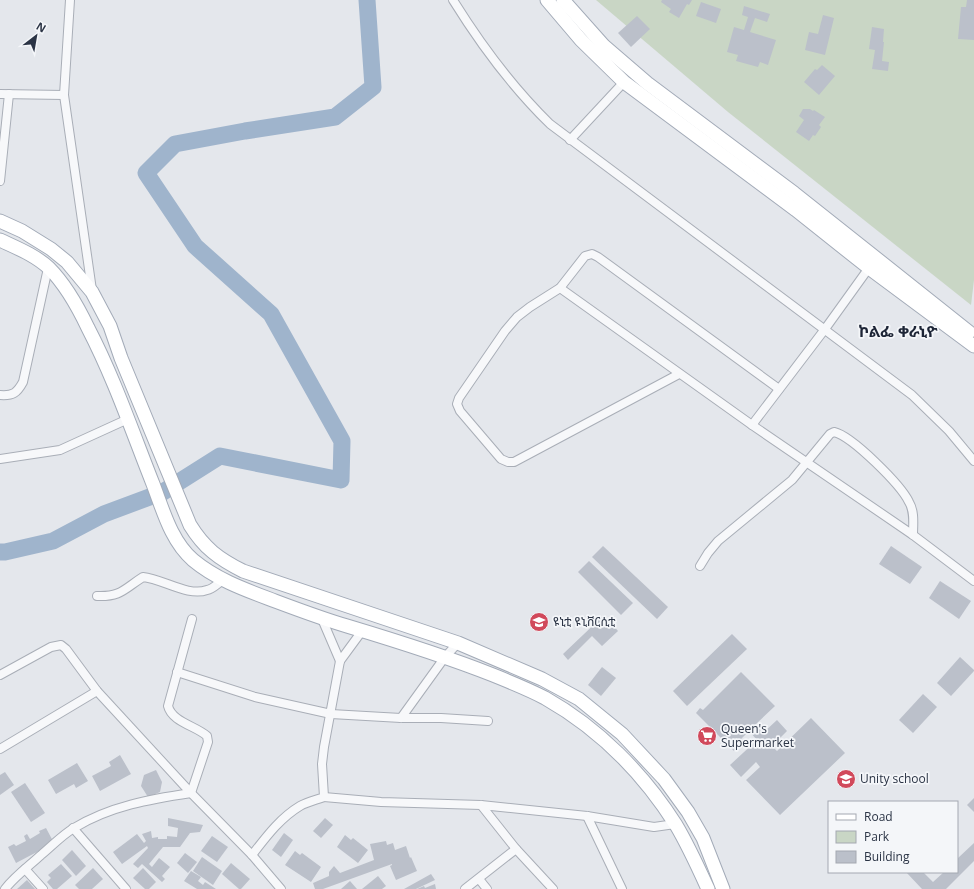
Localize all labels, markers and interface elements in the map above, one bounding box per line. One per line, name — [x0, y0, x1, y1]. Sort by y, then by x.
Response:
north arrow — [16, 16, 56, 56]
text: N — [34, 18, 49, 36]
district label: ኮልፌ ቀራኒዮ — [858, 320, 938, 342]
school or university icon: ዩኒቲ ዩኒቨርሲቲ — [528, 611, 550, 633]
place label: ዩኒቲ ዩኒቨርሲቲ — [553, 613, 616, 630]
place label: Queen's Supermarket — [721, 720, 794, 751]
supermarket icon: Queen's Supermarket — [696, 725, 718, 747]
school or university icon: Unity school — [835, 768, 857, 790]
place label: Unity school — [860, 770, 929, 787]
legend — [828, 801, 958, 873]
text: Road — [864, 808, 893, 825]
text: Park — [864, 828, 890, 845]
text: Building — [864, 848, 910, 865]

